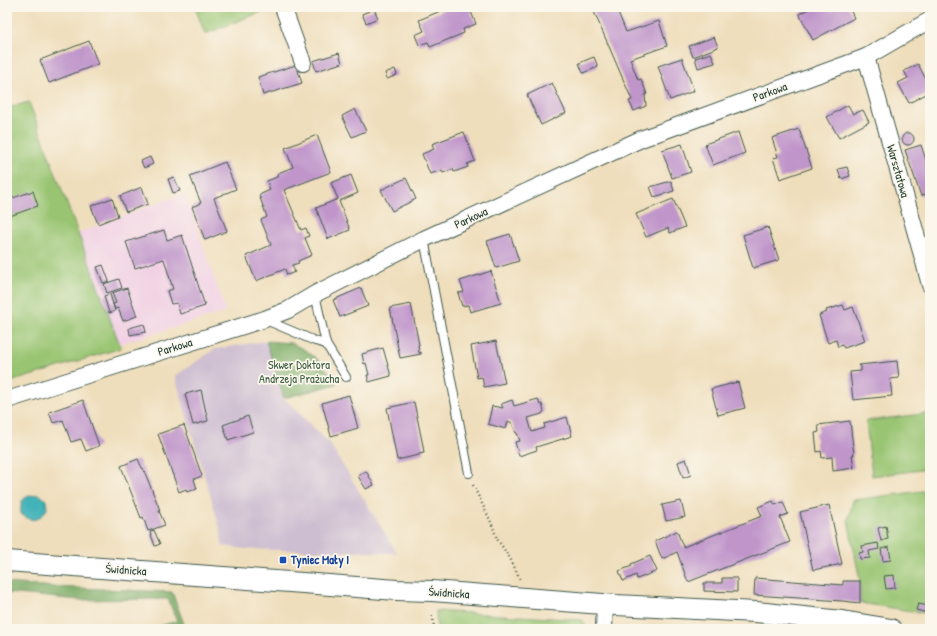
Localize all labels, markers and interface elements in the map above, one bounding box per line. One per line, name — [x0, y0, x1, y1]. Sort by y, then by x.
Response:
street label: Parkowa — [750, 77, 790, 106]
street label: Warsztatowa — [883, 142, 914, 200]
street label: Parkowa — [451, 202, 491, 233]
street label: Parkowa — [156, 333, 194, 360]
park label: Skwer Doktora Andrzeja Prażucha — [259, 356, 339, 387]
place label: Tyniec Mały I — [290, 551, 349, 569]
marker: Tyniec Mały I — [278, 555, 288, 565]
street label: Świdnicka — [105, 560, 147, 579]
street label: Świdnicka — [428, 583, 470, 602]

